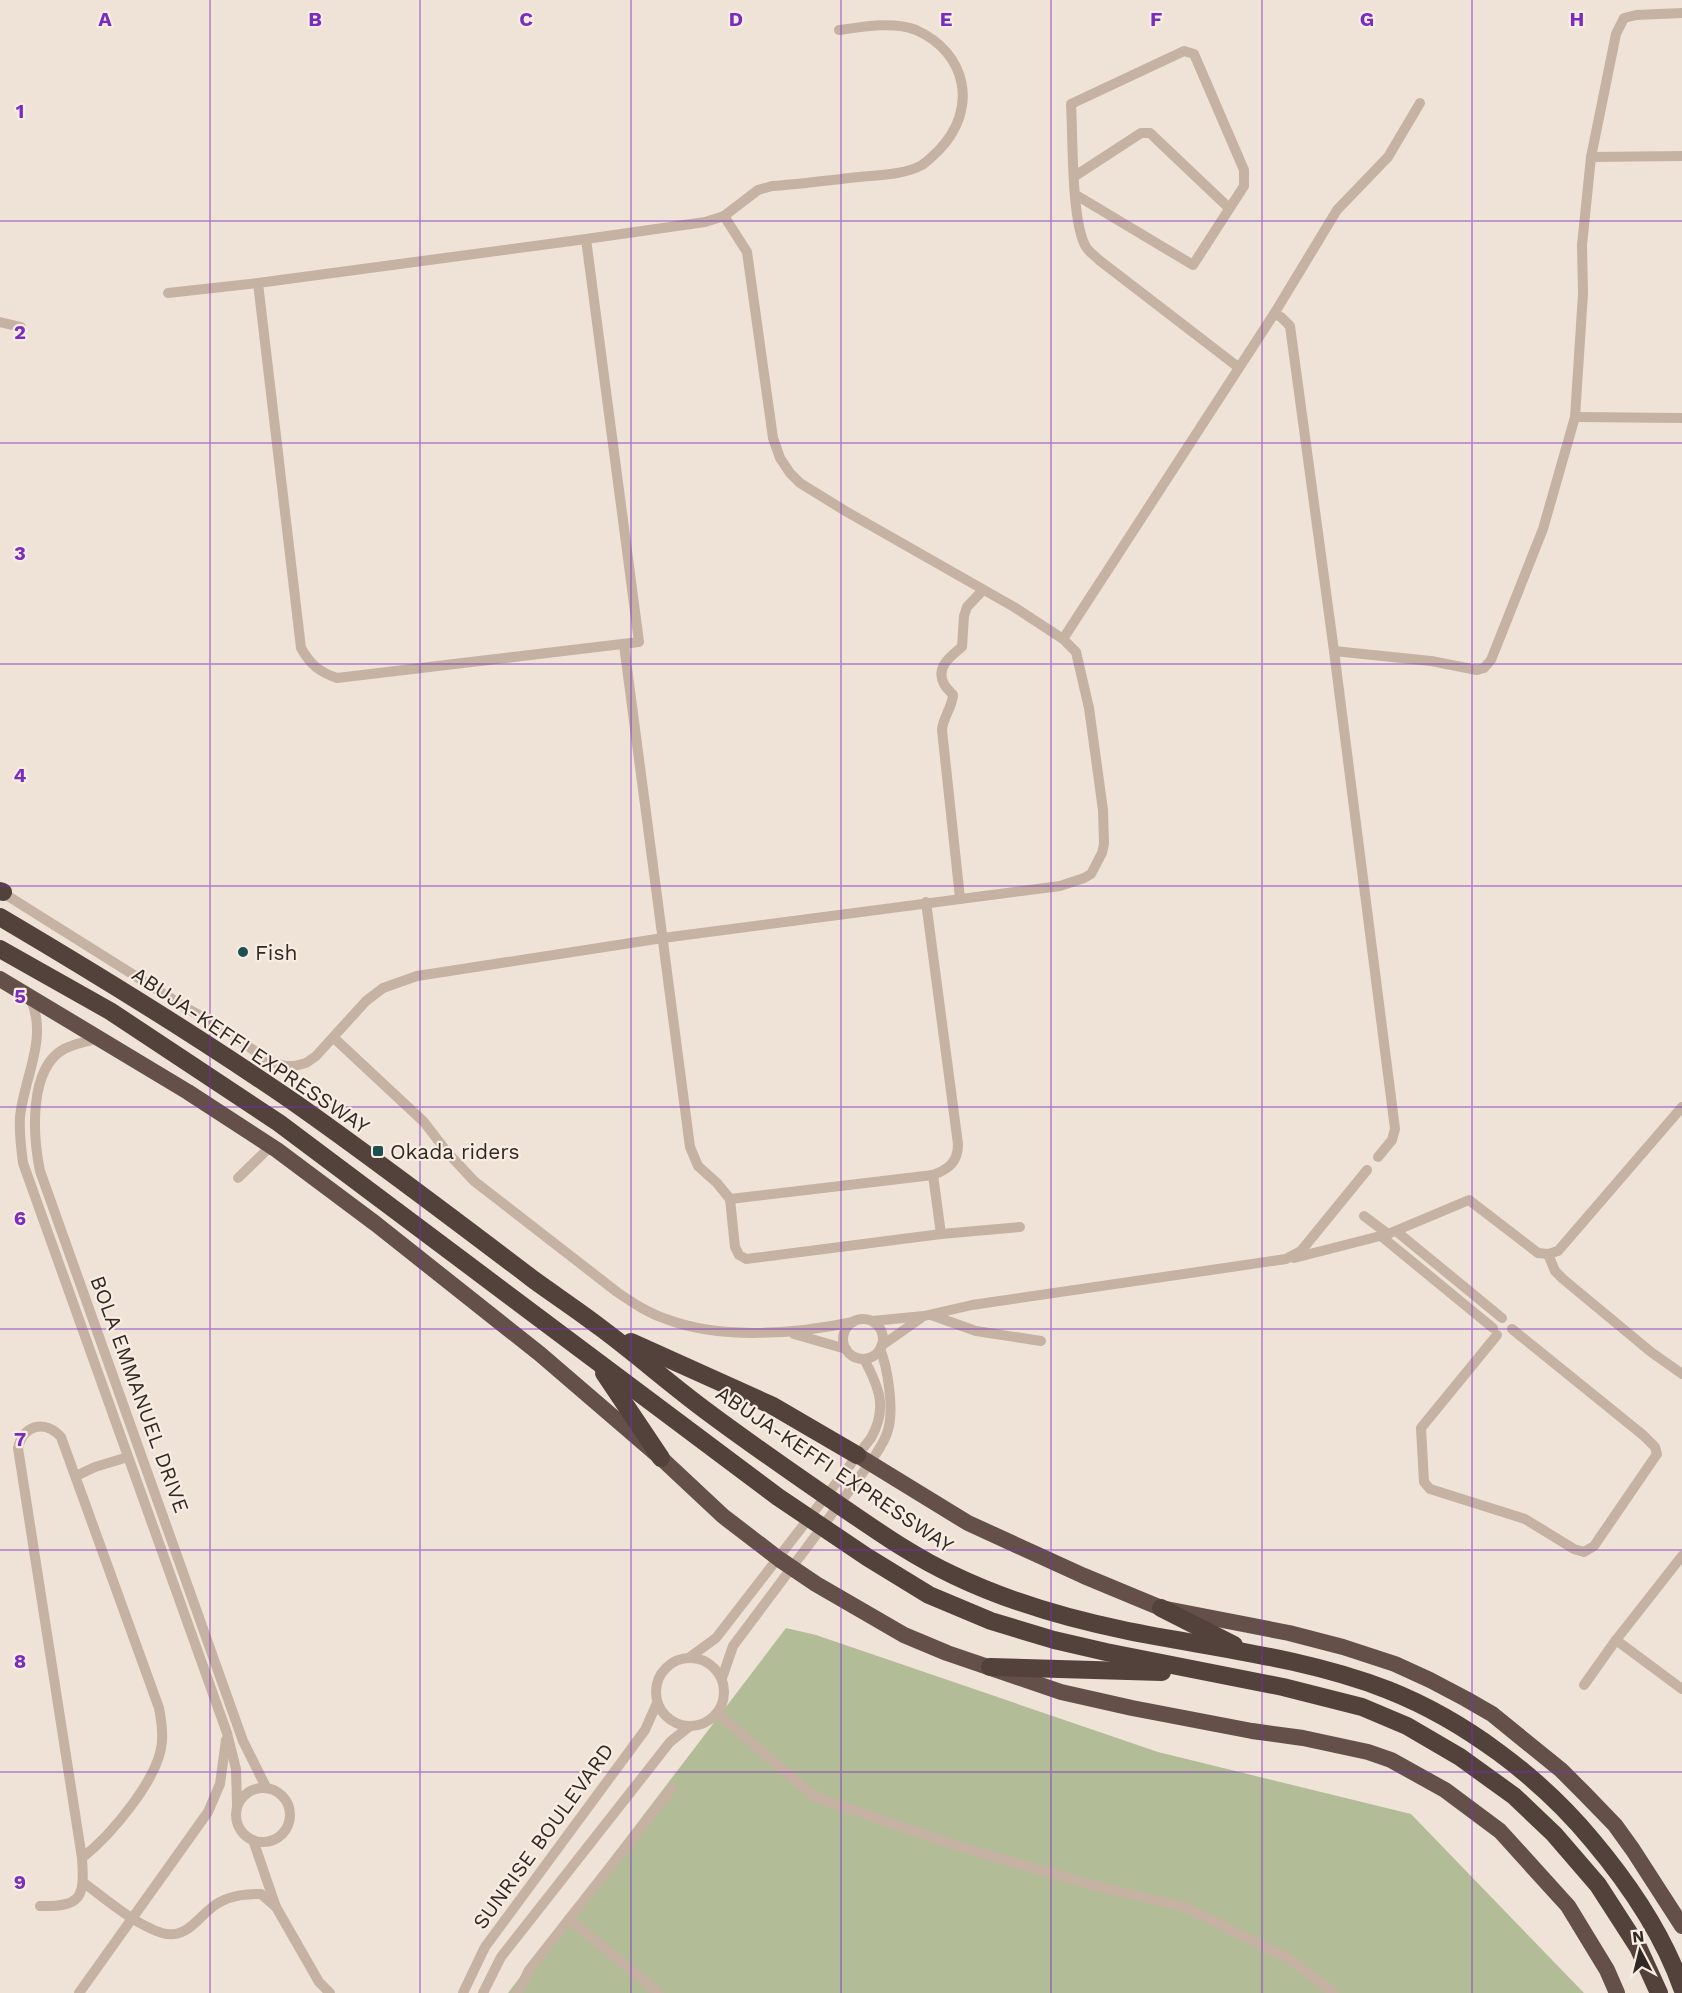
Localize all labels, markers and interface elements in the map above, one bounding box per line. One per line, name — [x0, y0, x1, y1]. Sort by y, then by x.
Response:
text: A — [98, 7, 112, 31]
text: B — [308, 7, 322, 31]
text: C — [519, 7, 533, 31]
text: D — [729, 7, 743, 31]
text: E — [940, 7, 952, 31]
text: F — [1150, 7, 1162, 31]
text: G — [1360, 7, 1374, 31]
text: H — [1570, 7, 1584, 31]
text: 1 — [16, 99, 24, 123]
text: 2 — [14, 320, 26, 344]
text: 3 — [14, 541, 26, 565]
text: 4 — [14, 763, 27, 787]
place label: Fish — [255, 940, 297, 965]
marker: Fish — [236, 945, 250, 959]
street label: ABUJA-KEFFI EXPRESSWAY — [128, 961, 374, 1139]
text: 5 — [14, 984, 26, 1008]
place label: Okada riders — [390, 1139, 520, 1164]
marker: Okada riders — [371, 1144, 385, 1158]
text: 6 — [14, 1206, 26, 1230]
street label: BOLA EMMANUEL DRIVE — [85, 1272, 195, 1516]
street label: ABUJA-KEFFI EXPRESSWAY — [712, 1380, 958, 1558]
text: 7 — [14, 1427, 26, 1451]
text: 8 — [14, 1649, 26, 1673]
street label: SUNRISE BOULEVARD — [467, 1738, 619, 1934]
text: 9 — [14, 1870, 26, 1894]
north arrow — [1610, 1921, 1670, 1981]
text: N — [1631, 1926, 1645, 1947]

